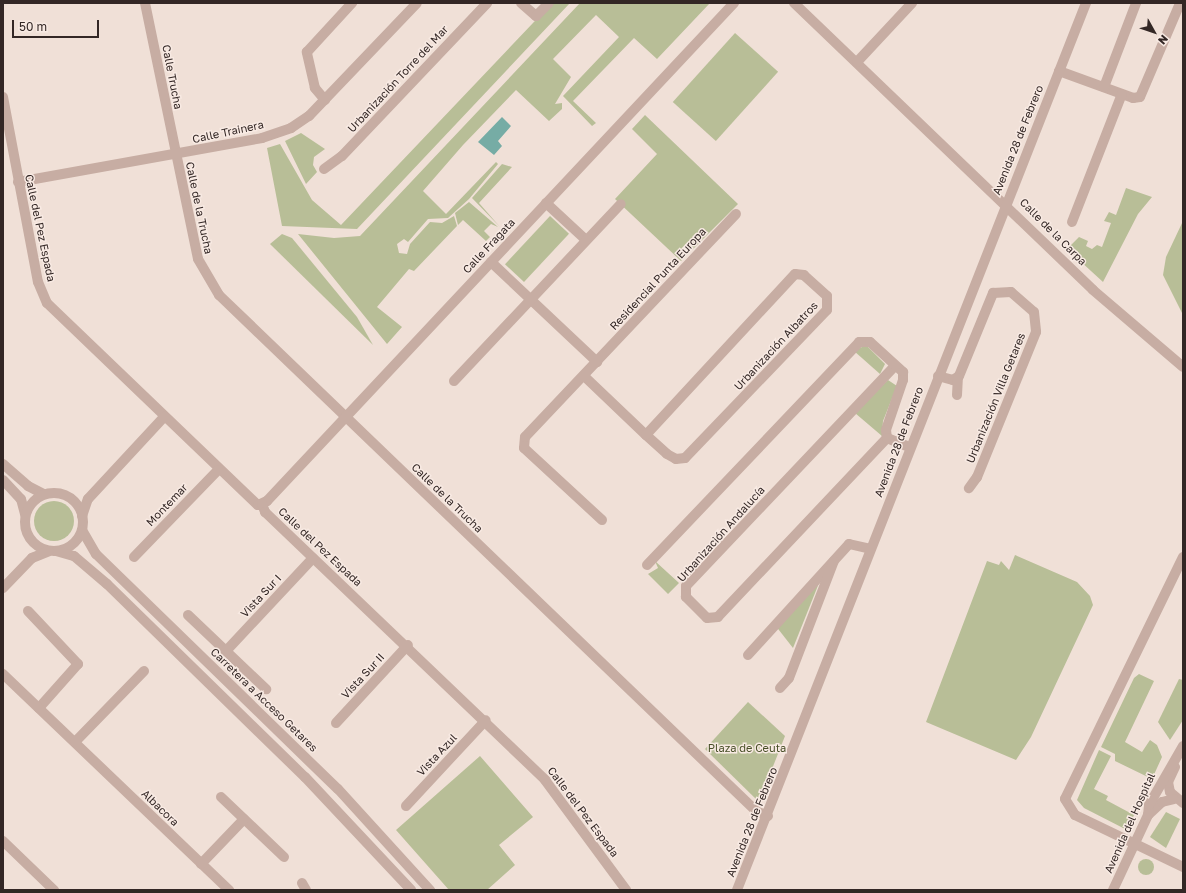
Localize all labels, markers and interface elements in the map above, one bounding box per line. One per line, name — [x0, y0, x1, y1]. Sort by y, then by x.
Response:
scale bar — [14, 12, 101, 38]
north arrow — [1134, 12, 1174, 52]
text: 50 m — [19, 19, 47, 34]
street label: Urbanización Torre del Mar — [345, 23, 451, 135]
text: N — [1156, 33, 1171, 47]
street label: Calle Trucha — [159, 44, 185, 110]
street label: Avenida 28 de Febrero — [990, 83, 1046, 197]
street label: Calle Trainera — [191, 118, 265, 146]
street label: Calle de la Trucha — [183, 161, 215, 255]
street label: Calle del Pez Espada — [22, 173, 58, 283]
street label: Calle de la Carpa — [1017, 196, 1089, 268]
street label: Calle Fragata — [460, 216, 518, 276]
street label: Residencial Punta Europa — [607, 225, 709, 333]
street label: Urbanización Albatros — [731, 299, 821, 393]
street label: Urbanización Villa Getares — [964, 331, 1028, 465]
street label: Avenida 28 de Febrero — [872, 385, 926, 499]
street label: Calle de la Trucha — [409, 461, 485, 535]
street label: Montemar — [144, 481, 190, 529]
street label: Urbanización Andalucía — [674, 483, 768, 585]
street label: Calle del Pez Espada — [275, 505, 365, 589]
street label: Vista Sur I — [238, 572, 284, 620]
street label: Carretera a Acceso Getares — [208, 645, 320, 755]
street label: Vista Sur II — [339, 651, 387, 701]
street label: Vista Azul — [414, 731, 460, 779]
park label: Plaza de Ceuta — [708, 741, 786, 755]
street label: Calle del Pez Espada — [545, 764, 621, 860]
street label: Avenida 28 de Febrero — [724, 765, 780, 879]
street label: Avenida del Hospital — [1102, 771, 1158, 875]
street label: Albacora — [139, 787, 181, 829]

